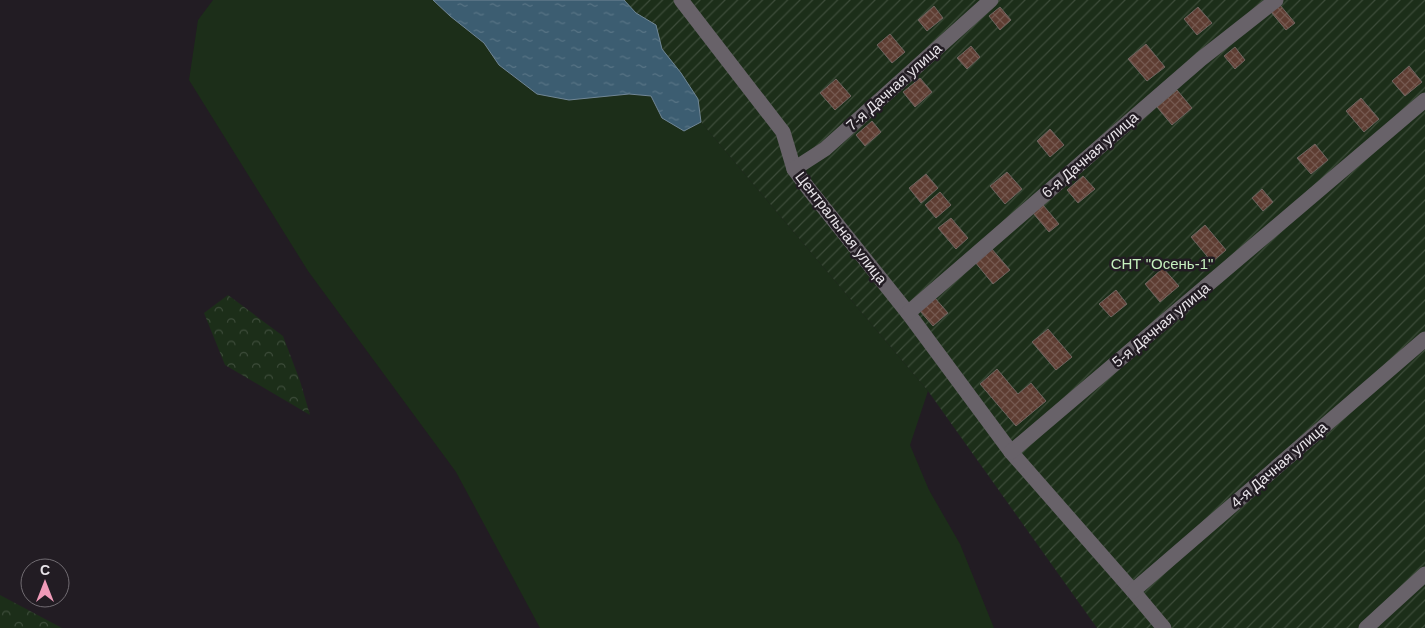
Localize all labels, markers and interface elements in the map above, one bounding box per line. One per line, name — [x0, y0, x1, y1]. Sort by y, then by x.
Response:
street label: 7-я Дачная улица — [843, 39, 945, 134]
street label: 6-я Дачная улица — [1038, 108, 1142, 201]
street label: Центральная улица — [792, 168, 891, 288]
park label: СНТ "Осень-1" — [1111, 255, 1213, 272]
street label: 5-я Дачная улица — [1109, 279, 1213, 370]
street label: 4-я Дачная улица — [1227, 418, 1331, 511]
north arrow — [20, 558, 70, 608]
text: С — [40, 562, 50, 578]

